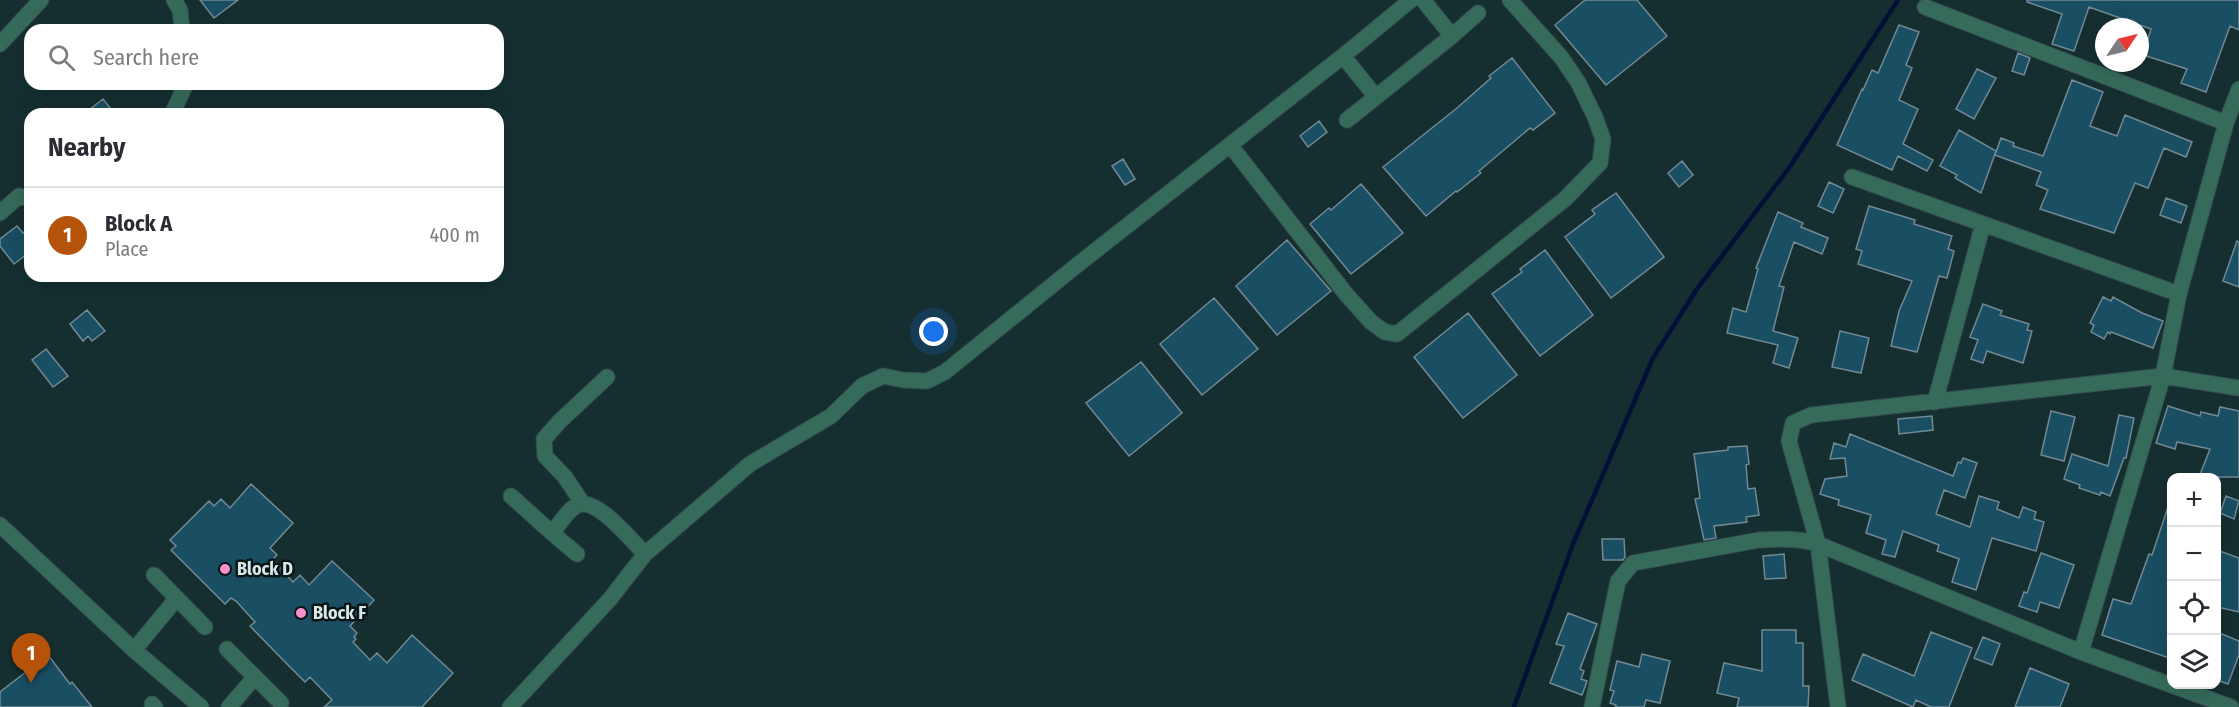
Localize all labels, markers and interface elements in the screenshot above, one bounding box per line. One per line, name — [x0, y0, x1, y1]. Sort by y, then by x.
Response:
north arrow — [2095, 18, 2149, 72]
search box — [24, 24, 504, 90]
icon: search — [45, 41, 78, 74]
text: Search here — [93, 44, 199, 71]
text: Nearby — [48, 132, 125, 163]
text: Block A — [105, 210, 172, 237]
text: 1 — [63, 223, 72, 247]
text: 400 m — [429, 223, 480, 247]
text: Place — [105, 237, 148, 261]
your location — [919, 317, 948, 346]
map controls — [2167, 473, 2221, 689]
button: + — [2167, 473, 2221, 527]
button: − — [2167, 527, 2221, 581]
place label: Block D — [237, 558, 293, 580]
marker: Block D — [218, 562, 232, 576]
button: locate — [2167, 581, 2221, 635]
place label: Block F — [313, 602, 366, 624]
marker: Block F — [294, 606, 308, 620]
pin: 1 — [12, 634, 51, 683]
button: layers — [2167, 635, 2221, 689]

